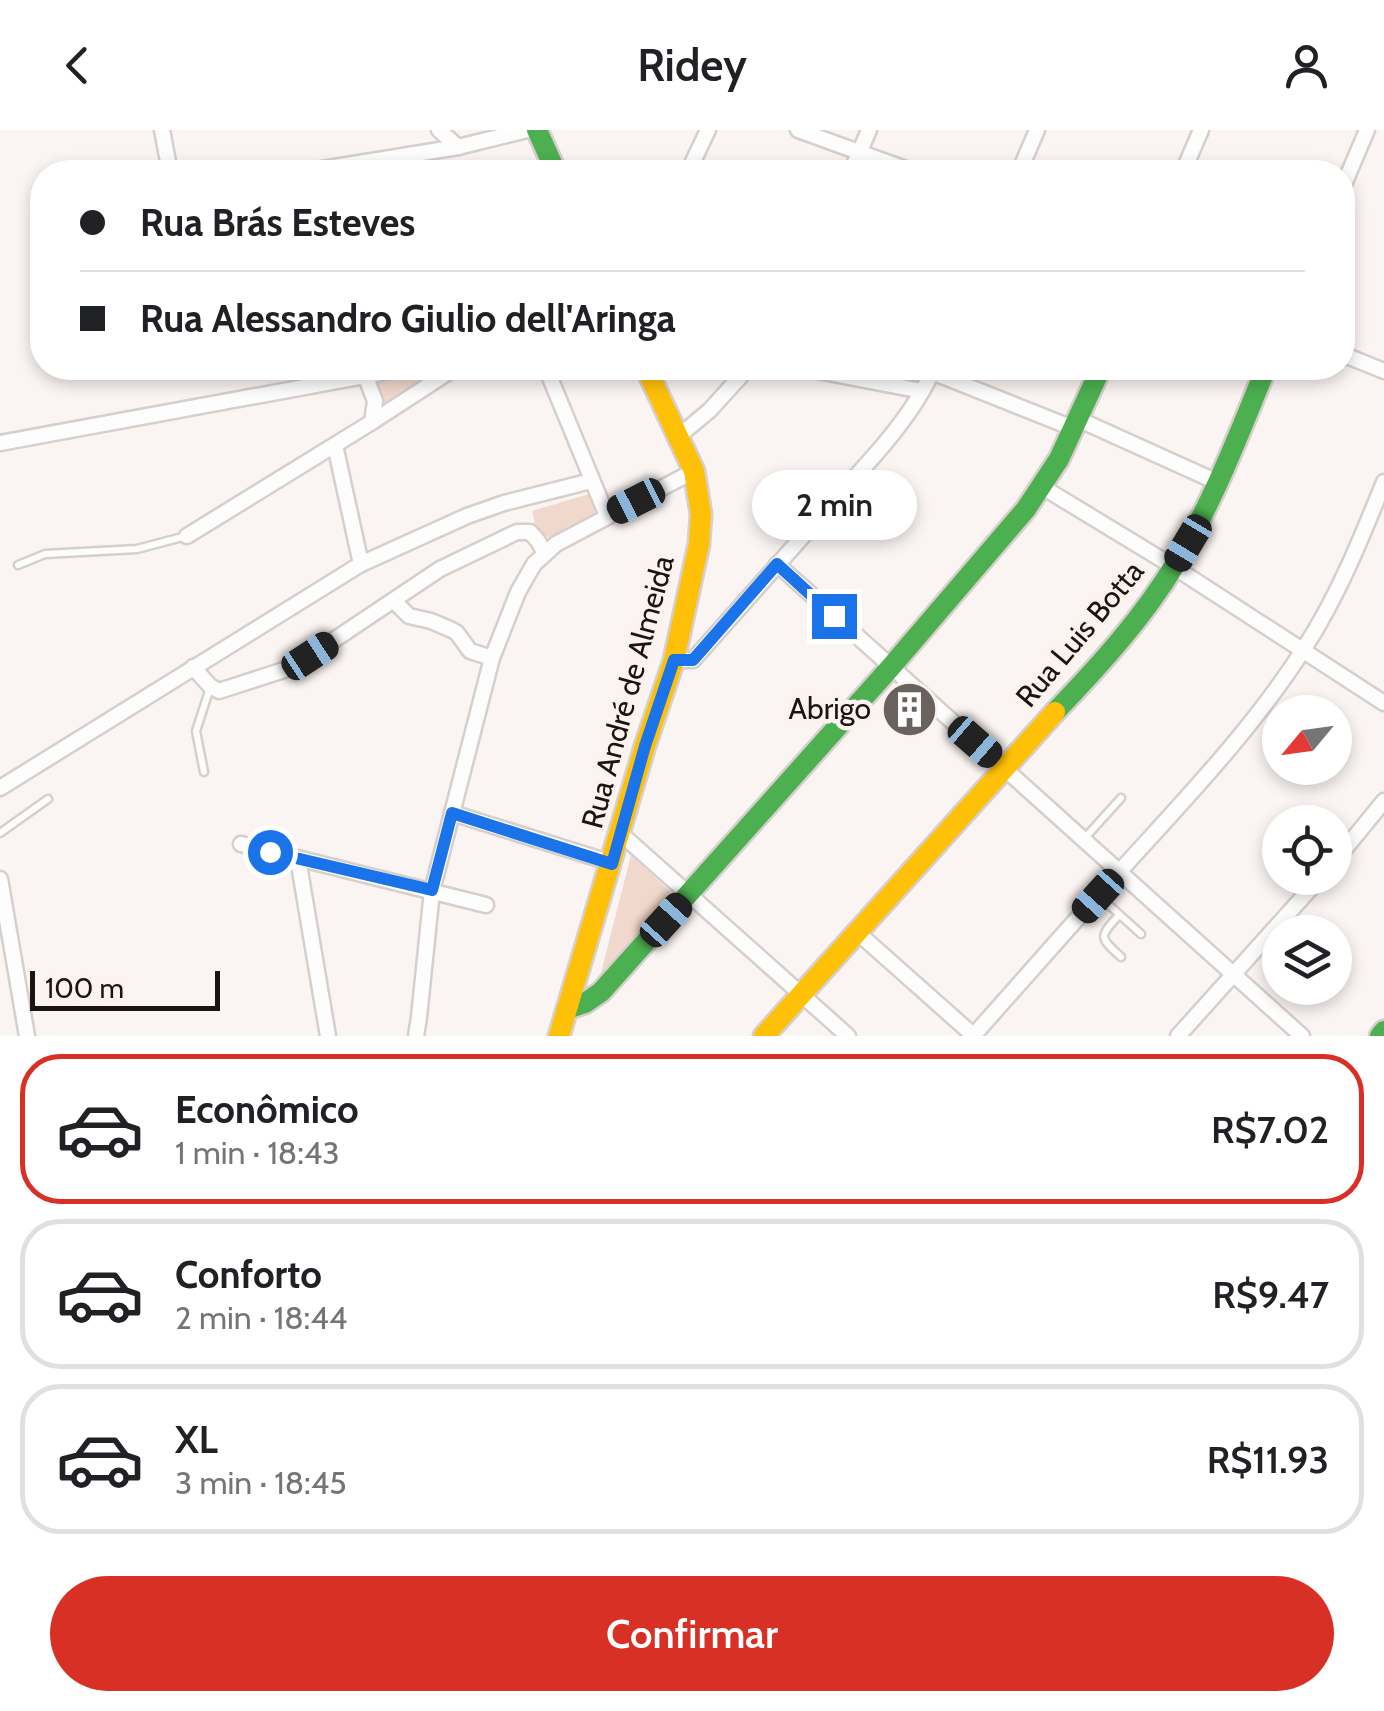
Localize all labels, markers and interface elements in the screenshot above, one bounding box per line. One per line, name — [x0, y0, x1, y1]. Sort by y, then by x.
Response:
icon: back — [50, 38, 105, 93]
text: Ridey — [637, 38, 747, 92]
icon: person — [1279, 38, 1334, 93]
text: Rua Brás Esteves — [140, 199, 415, 246]
text: Rua Alessandro Giulio dell'Aringa — [140, 295, 676, 342]
callout: 2 min — [752, 471, 916, 541]
car — [602, 474, 670, 528]
text: 2 min — [796, 485, 873, 524]
car — [1160, 510, 1216, 576]
street label: Rua André de Almeida — [573, 551, 682, 832]
street label: Rua Luis Botta — [1008, 553, 1152, 714]
route end — [812, 594, 857, 639]
car — [277, 627, 343, 685]
building icon: Abrigo — [880, 679, 940, 739]
place label: Abrigo — [789, 690, 871, 727]
north arrow — [1262, 695, 1352, 785]
map controls — [1262, 695, 1352, 1005]
car — [943, 711, 1007, 773]
button: locate — [1262, 805, 1352, 895]
route start — [248, 830, 293, 875]
car — [1067, 864, 1129, 928]
car — [635, 888, 697, 952]
button: layers — [1262, 915, 1352, 1005]
scale bar — [30, 966, 220, 1010]
text: 100 m — [45, 971, 124, 1005]
icon: car — [55, 1084, 145, 1174]
text: Econômico — [175, 1086, 359, 1133]
text: R$7.02 — [1211, 1106, 1329, 1153]
text: 1 min · 18:43 — [175, 1133, 340, 1172]
icon: car — [55, 1249, 145, 1339]
text: Conforto — [175, 1251, 322, 1298]
text: R$9.47 — [1212, 1271, 1329, 1318]
text: 2 min · 18:44 — [175, 1298, 347, 1337]
icon: car — [55, 1414, 145, 1504]
text: XL — [175, 1416, 218, 1463]
text: R$11.93 — [1207, 1436, 1329, 1483]
text: 3 min · 18:45 — [175, 1463, 347, 1502]
button: Confirmar — [50, 1576, 1334, 1691]

